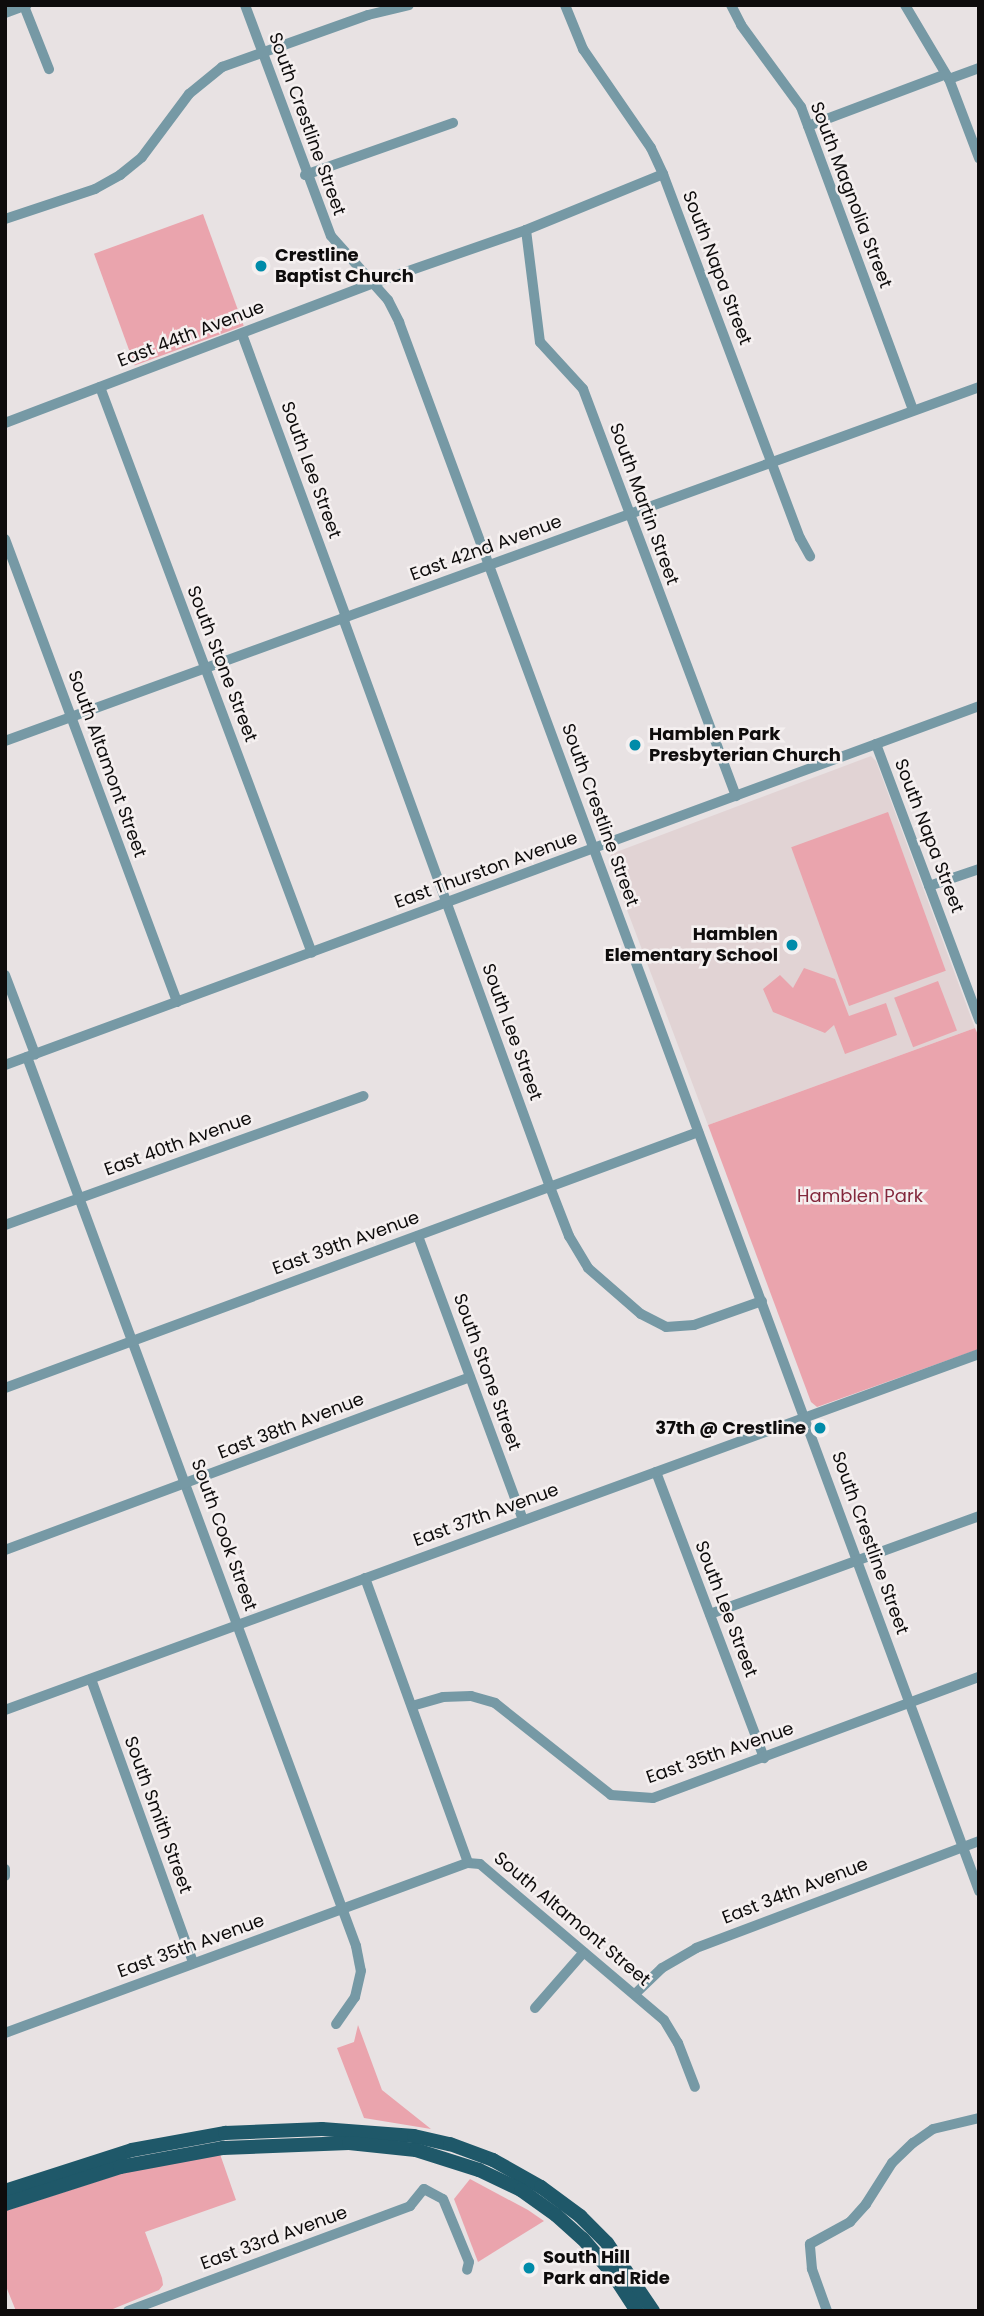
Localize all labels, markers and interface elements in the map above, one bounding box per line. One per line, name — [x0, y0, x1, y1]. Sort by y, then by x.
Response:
street label: South Crestline Street — [264, 30, 350, 218]
street label: South Magnolia Street — [805, 99, 897, 291]
street label: South Napa Street — [678, 188, 756, 348]
place label: Crestline Baptist Church — [275, 245, 414, 288]
marker: Crestline Baptist Church — [253, 258, 269, 274]
street label: East 44th Avenue — [115, 296, 267, 372]
street label: South Lee Street — [276, 399, 346, 541]
street label: South Martin Street — [605, 420, 683, 588]
street label: East 42nd Avenue — [407, 511, 565, 585]
street label: South Stone Street — [182, 583, 262, 745]
street label: South Altamont Street — [63, 668, 151, 860]
street label: South Crestline Street — [557, 721, 643, 909]
place label: Hamblen Park Presbyterian Church — [649, 724, 841, 766]
marker: Hamblen Park Presbyterian Church — [627, 737, 643, 753]
street label: South Napa Street — [890, 756, 968, 916]
street label: East Thurston Avenue — [392, 827, 580, 913]
place label: Hamblen Elementary School — [605, 924, 778, 967]
marker: Hamblen Elementary School — [784, 937, 800, 953]
street label: South Lee Street — [477, 961, 547, 1103]
street label: East 40th Avenue — [101, 1107, 255, 1181]
park label: Hamblen Park — [797, 1185, 923, 1207]
street label: East 39th Avenue — [270, 1206, 422, 1280]
street label: South Stone Street — [449, 1291, 525, 1453]
street label: East 38th Avenue — [215, 1388, 367, 1464]
place label: 37th @ Crestline — [655, 1417, 806, 1439]
marker: 37th @ Crestline — [812, 1420, 828, 1436]
street label: South Crestline Street — [827, 1449, 913, 1637]
street label: South Cook Street — [186, 1456, 262, 1614]
street label: East 37th Avenue — [410, 1479, 562, 1551]
street label: South Lee Street — [690, 1538, 762, 1680]
street label: East 35th Avenue — [643, 1718, 797, 1788]
street label: South Smith Street — [120, 1733, 196, 1897]
street label: South Altamont Street — [489, 1847, 655, 1991]
street label: East 34th Avenue — [719, 1853, 871, 1929]
street label: East 35th Avenue — [115, 1909, 267, 1983]
street label: East 33rd Avenue — [198, 2201, 350, 2275]
place label: South Hill Park and Ride — [543, 2247, 670, 2290]
marker: South Hill Park and Ride — [521, 2260, 537, 2276]

